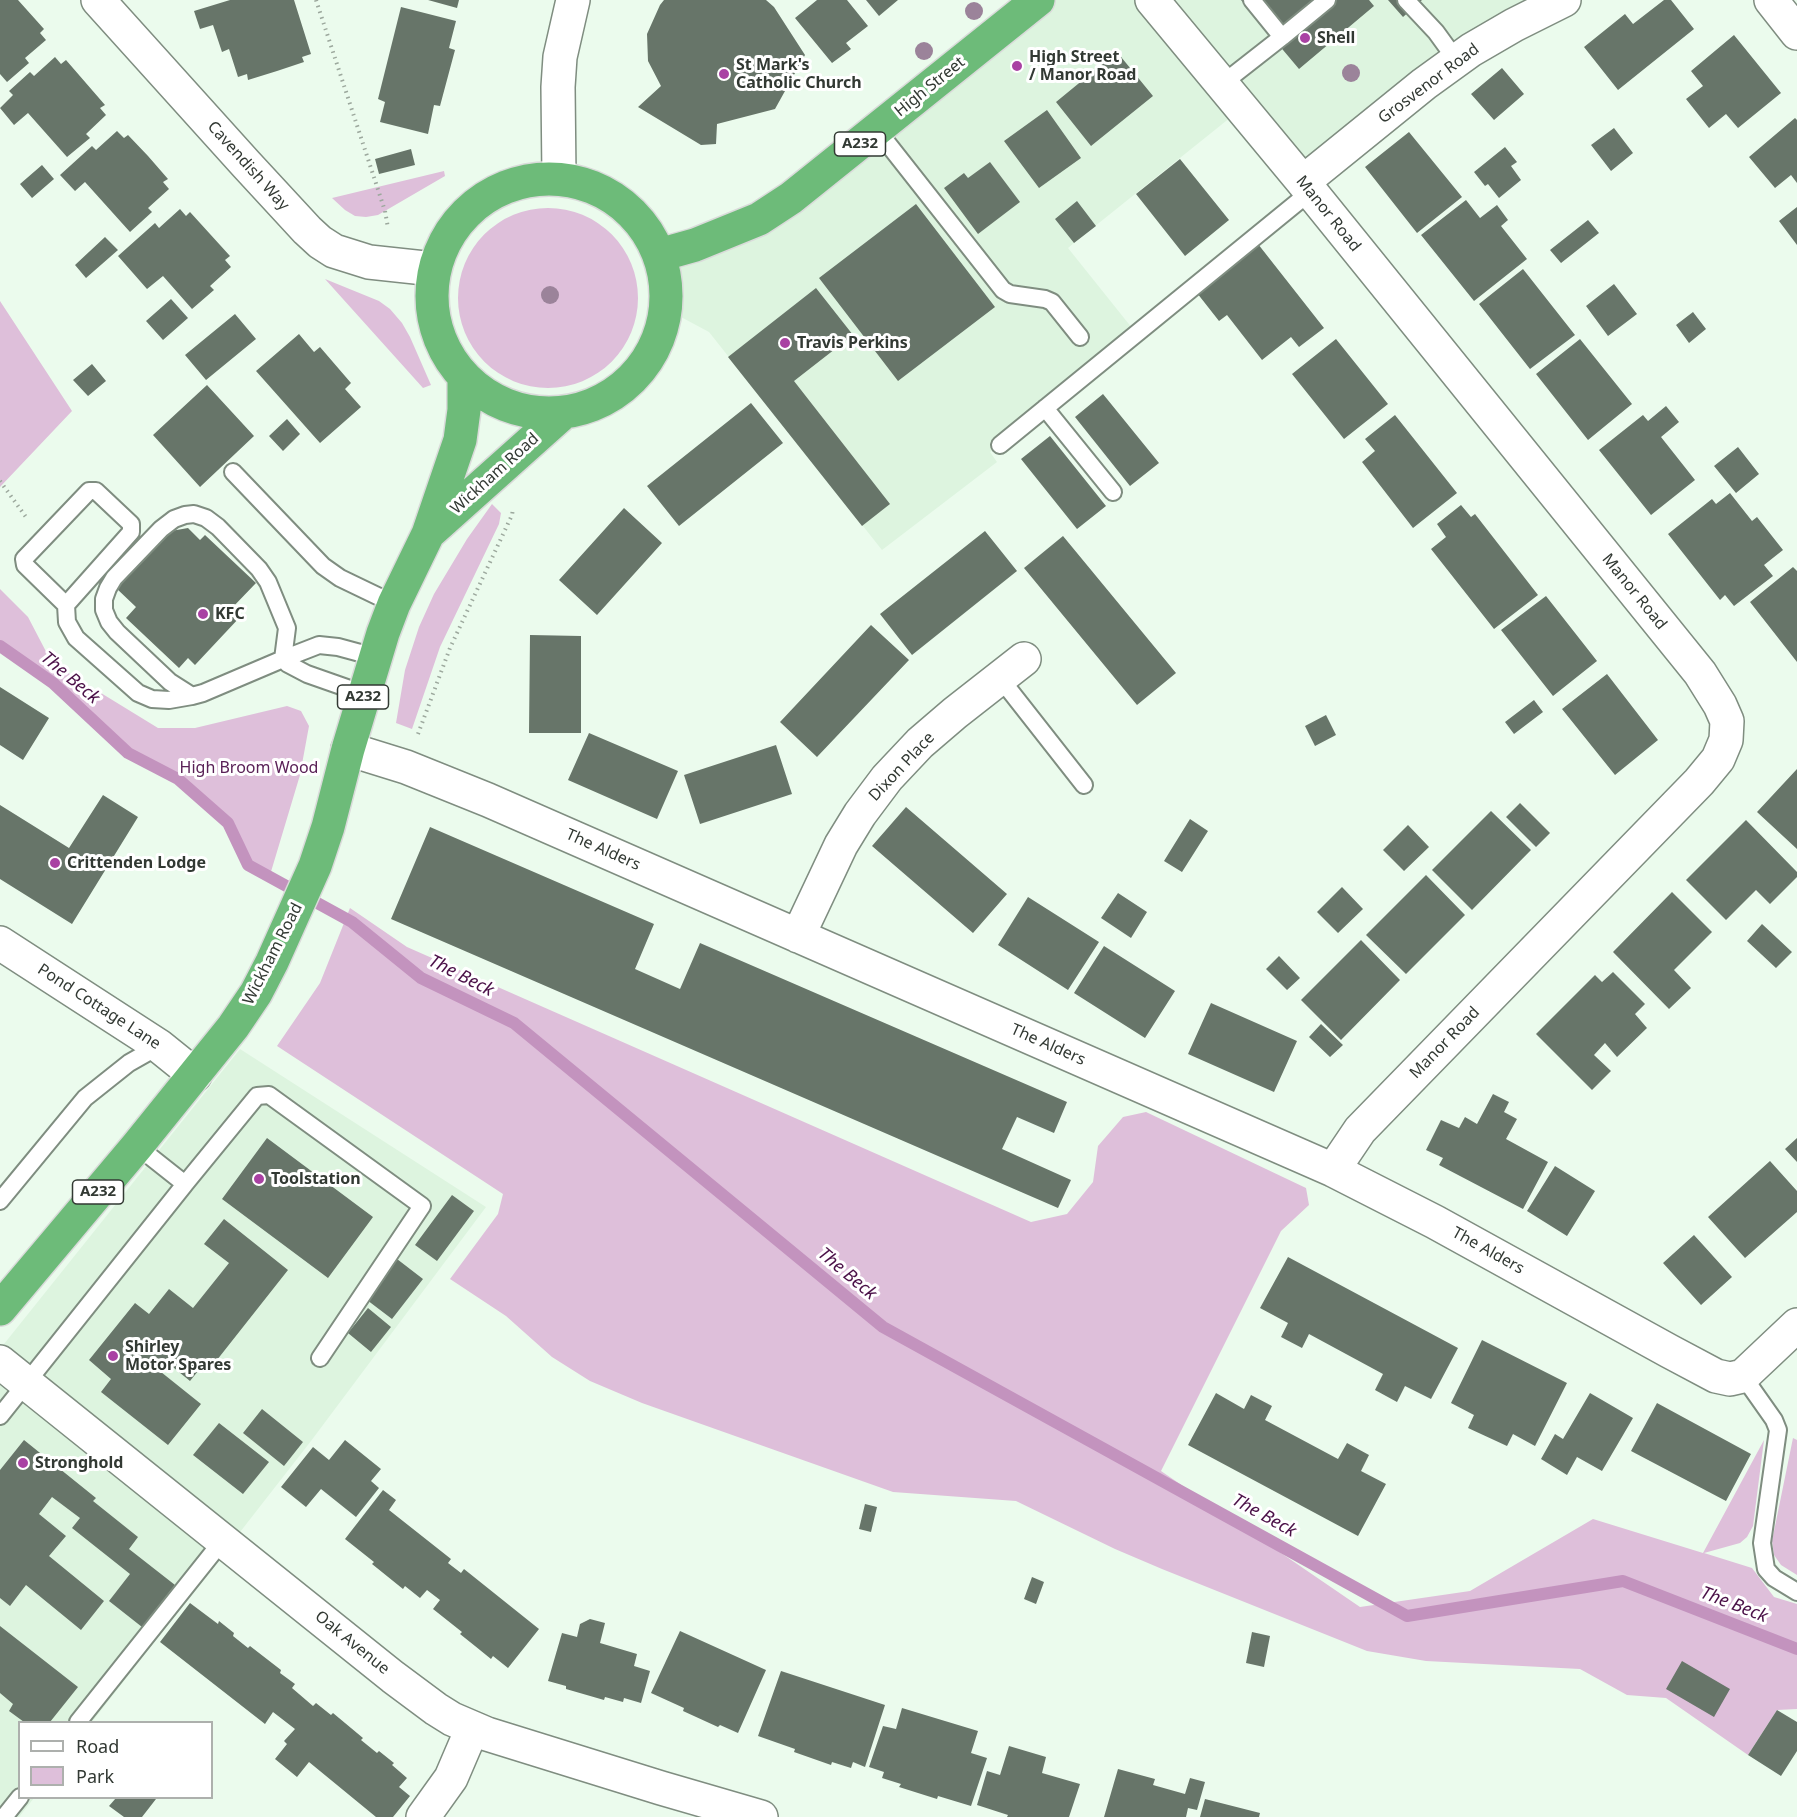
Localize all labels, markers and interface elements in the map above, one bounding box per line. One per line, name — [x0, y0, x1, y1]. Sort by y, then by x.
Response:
place label: Shell — [1317, 28, 1355, 48]
marker: Shell — [1298, 31, 1312, 45]
street label: Grosvenor Road — [1375, 40, 1483, 128]
place label: High Street / Manor Road — [1029, 47, 1136, 85]
street label: High Street — [891, 53, 969, 121]
place label: St Mark's Catholic Church — [736, 55, 862, 93]
marker: High Street / Manor Road — [1010, 59, 1024, 73]
marker: St Mark's Catholic Church — [717, 67, 731, 81]
street label: Cavendish Way — [203, 117, 293, 215]
road number: A232 — [834, 132, 886, 156]
street label: Manor Road — [1292, 172, 1364, 256]
place label: Travis Perkins — [797, 333, 908, 353]
marker: Travis Perkins — [778, 336, 792, 350]
street label: Wickham Road — [447, 430, 543, 518]
street label: Manor Road — [1598, 550, 1670, 634]
place label: KFC — [215, 604, 245, 624]
marker: KFC — [196, 607, 210, 621]
water label: The Beck — [36, 647, 104, 709]
road number: A232 — [338, 685, 388, 709]
street label: Dixon Place — [865, 729, 939, 805]
park label: High Broom Wood — [180, 758, 318, 778]
street label: The Alders — [563, 825, 643, 875]
place label: Crittenden Lodge — [67, 853, 206, 873]
marker: Crittenden Lodge — [48, 856, 62, 870]
street label: Wickham Road — [239, 900, 307, 1008]
water label: The Beck — [425, 950, 497, 1002]
street label: Pond Cottage Lane — [34, 960, 164, 1054]
street label: Manor Road — [1406, 1003, 1484, 1083]
street label: The Alders — [1008, 1020, 1088, 1070]
place label: Toolstation — [271, 1169, 361, 1189]
marker: Toolstation — [252, 1172, 266, 1186]
road number: A232 — [72, 1180, 124, 1204]
street label: The Alders — [1449, 1223, 1527, 1279]
water label: The Beck — [813, 1243, 881, 1305]
place label: Shirley Motor Spares — [125, 1337, 231, 1375]
marker: Shirley Motor Spares — [106, 1349, 120, 1363]
place label: Stronghold — [35, 1453, 123, 1473]
marker: Stronghold — [16, 1456, 30, 1470]
water label: The Beck — [1228, 1490, 1300, 1542]
water label: The Beck — [1697, 1582, 1771, 1628]
street label: Oak Avenue — [311, 1607, 393, 1679]
legend — [18, 1721, 213, 1799]
text: Road — [76, 1734, 119, 1758]
text: Park — [76, 1764, 114, 1788]

